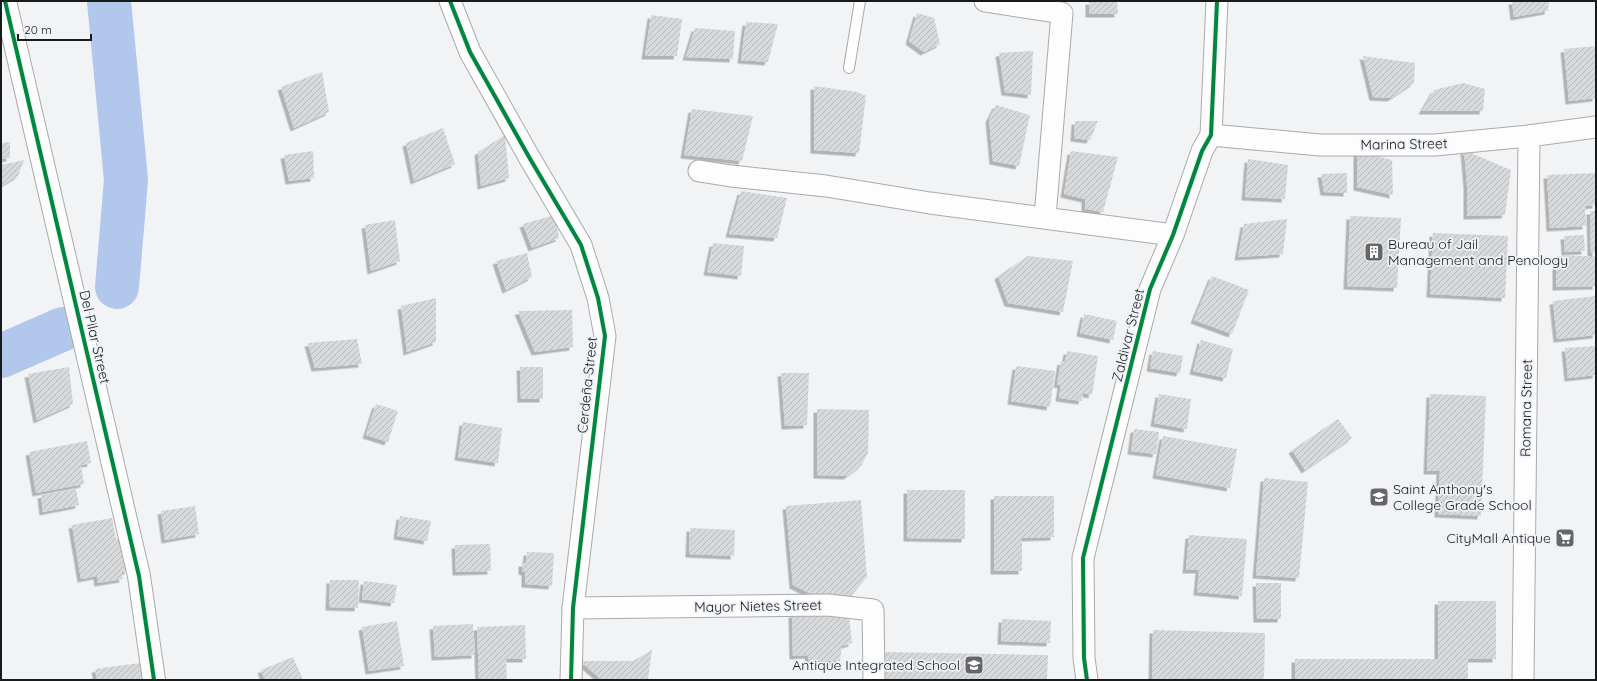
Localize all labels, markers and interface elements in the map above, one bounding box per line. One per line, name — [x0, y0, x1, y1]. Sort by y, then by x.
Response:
scale bar — [18, 16, 91, 42]
text: 20 m — [24, 22, 52, 37]
street label: Marina Street — [1360, 134, 1448, 154]
place label: Bureau of Jail Management and Penology — [1388, 235, 1568, 269]
building icon: Bureau of Jail Management and Penology — [1363, 241, 1385, 263]
street label: Zaldivar Street — [1108, 286, 1148, 383]
street label: Del Pilar Street — [75, 288, 115, 386]
street label: Cerdeña Street — [573, 335, 601, 434]
street label: Romana Street — [1516, 359, 1536, 457]
place label: Saint Anthony's College Grade School — [1393, 480, 1532, 514]
school or university icon: Saint Anthony's College Grade School — [1368, 486, 1390, 508]
supermarket icon: CityMall Antique — [1554, 527, 1576, 549]
place label: CityMall Antique — [1447, 529, 1551, 547]
street label: Mayor Nietes Street — [694, 596, 822, 616]
school or university icon: Antique Integrated School — [963, 654, 985, 676]
place label: Antique Integrated School — [792, 656, 960, 674]

